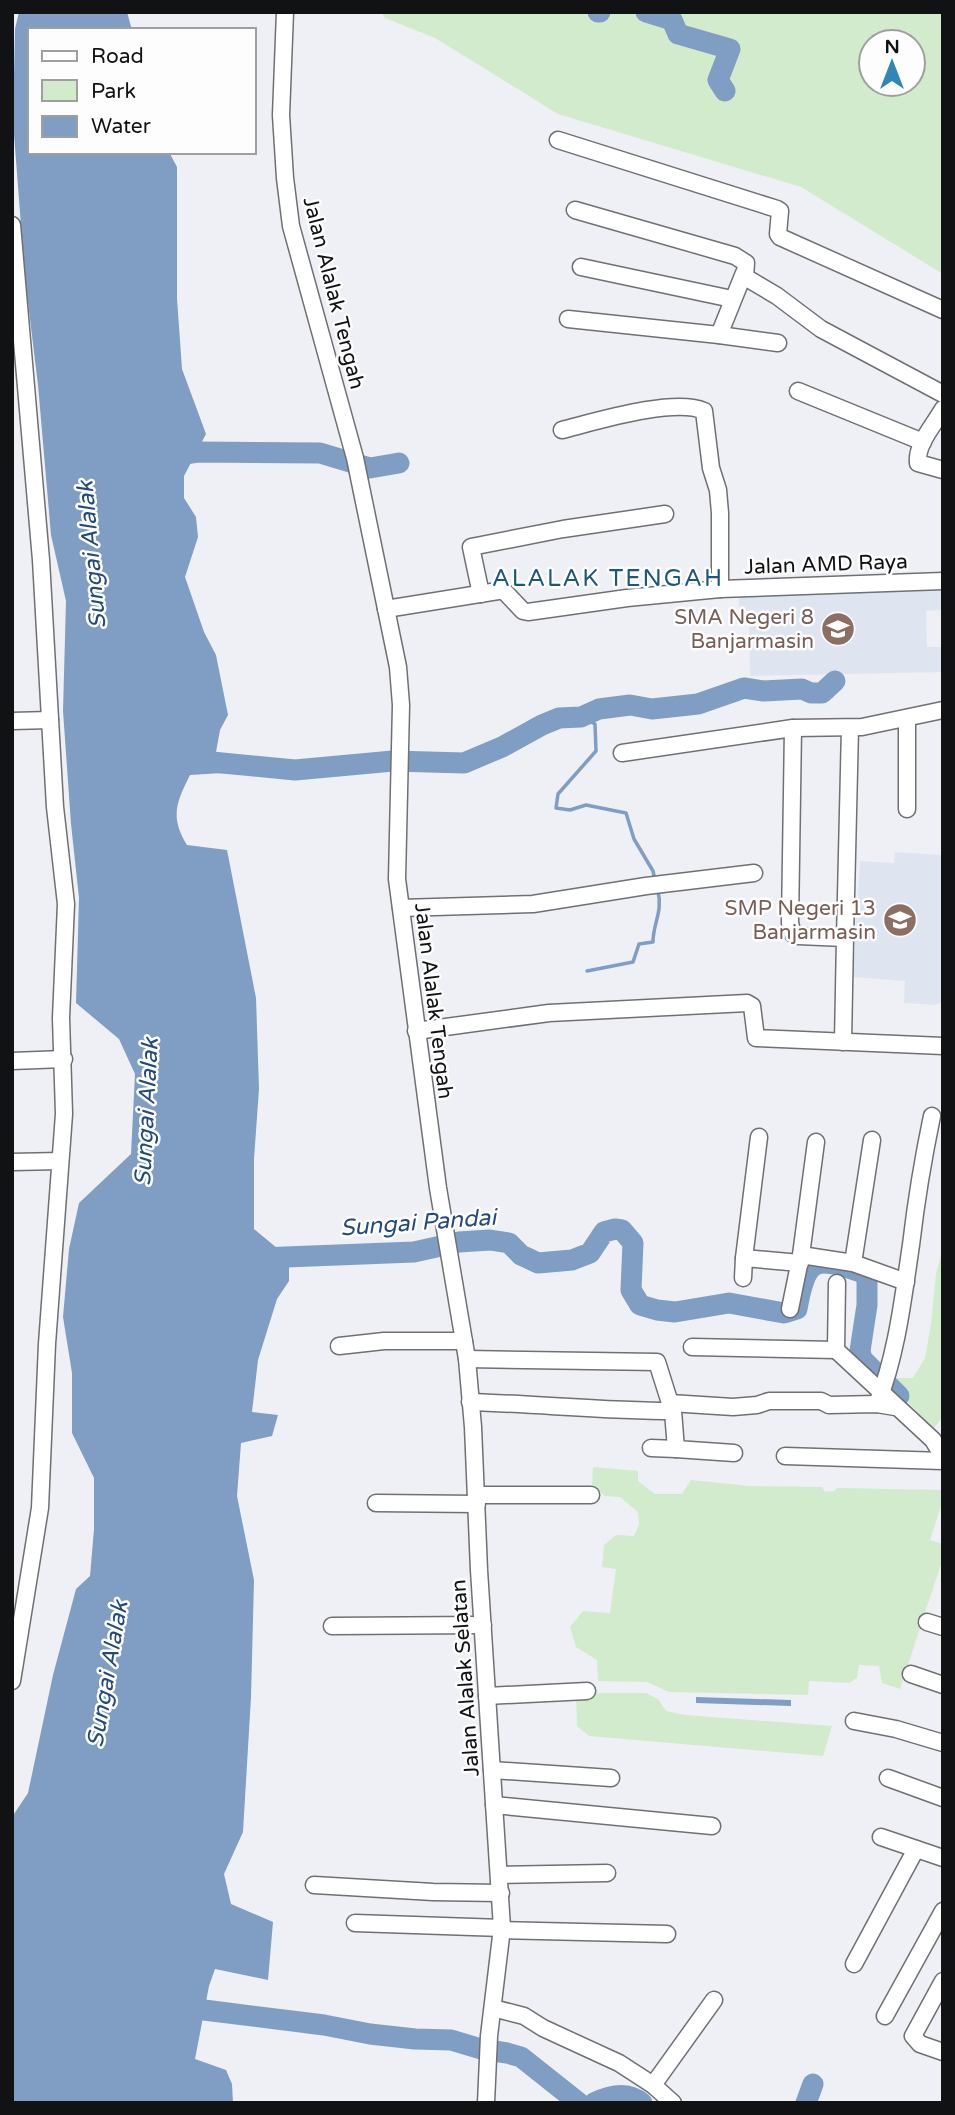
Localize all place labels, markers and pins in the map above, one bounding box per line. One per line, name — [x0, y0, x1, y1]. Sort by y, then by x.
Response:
place label: SMA Negeri 8 Banjarmasin — [674, 605, 814, 654]
school or university icon: SMA Negeri 8 Banjarmasin — [819, 610, 857, 648]
place label: SMP Negeri 13 Banjarmasin — [725, 896, 876, 945]
school or university icon: SMP Negeri 13 Banjarmasin — [881, 901, 919, 939]

